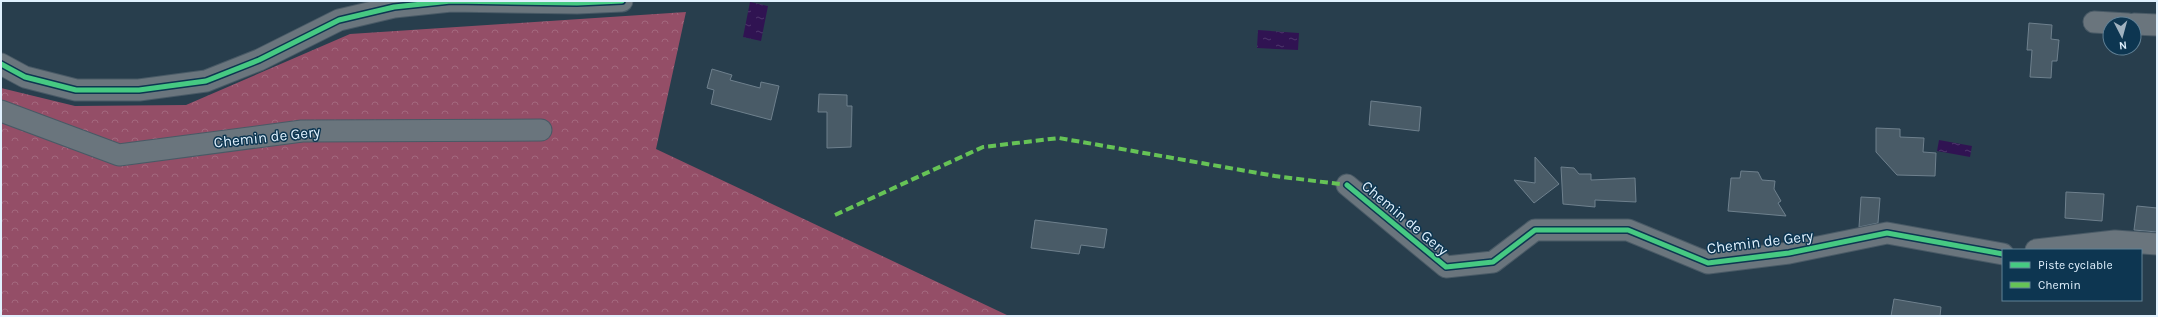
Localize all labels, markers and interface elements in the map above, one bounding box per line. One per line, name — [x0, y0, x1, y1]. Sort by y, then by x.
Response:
north arrow — [2102, 16, 2142, 56]
text: N — [2118, 39, 2128, 52]
street label: Chemin de Gery — [213, 122, 321, 152]
street label: Chemin de Gery — [1358, 177, 1452, 259]
street label: Chemin de Gery — [1706, 227, 1814, 257]
legend — [2002, 249, 2142, 301]
text: Piste cyclable — [2038, 258, 2113, 272]
text: Chemin — [2038, 278, 2081, 292]

